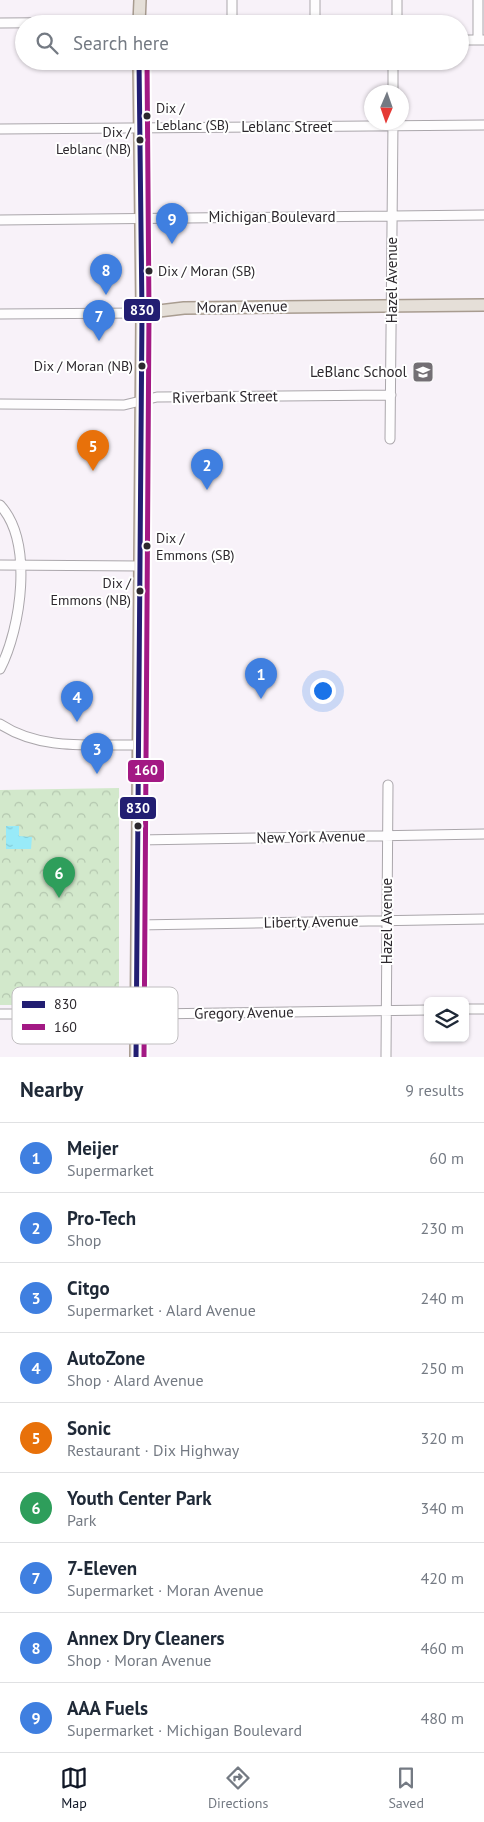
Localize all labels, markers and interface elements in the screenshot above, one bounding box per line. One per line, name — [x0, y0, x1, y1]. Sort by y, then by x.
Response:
search box — [15, 15, 469, 70]
icon: search — [33, 29, 61, 57]
text: Search here — [73, 31, 169, 55]
north arrow — [364, 85, 409, 130]
place label: Dix / Leblanc (SB) — [156, 99, 229, 134]
marker: Dix / Leblanc (SB) — [142, 111, 152, 121]
street label: Leblanc Street — [241, 117, 333, 136]
place label: Dix / Leblanc (NB) — [56, 123, 132, 158]
marker: Dix / Leblanc (NB) — [135, 135, 145, 145]
pin: 9 — [156, 203, 188, 244]
street label: Michigan Boulevard — [209, 207, 335, 226]
street label: Hazel Avenue — [382, 237, 401, 323]
pin: 8 — [90, 254, 122, 295]
place label: Dix / Moran (SB) — [158, 262, 255, 280]
marker: Dix / Moran (SB) — [144, 266, 154, 276]
street label: Moran Avenue — [196, 296, 288, 317]
line badge: 830 — [123, 298, 161, 322]
pin: 7 — [83, 300, 115, 341]
text: 830 — [130, 301, 154, 319]
place label: Dix / Moran (NB) — [34, 357, 133, 375]
school or university icon: LeBlanc School — [411, 360, 435, 384]
marker: Dix / Moran (NB) — [137, 361, 147, 371]
place label: LeBlanc School — [310, 362, 408, 381]
street label: Riverbank Street — [172, 386, 278, 407]
pin: 5 — [77, 430, 109, 471]
pin: 2 — [191, 449, 223, 490]
place label: Dix / Emmons (SB) — [156, 529, 235, 564]
marker: Dix / Emmons (SB) — [142, 541, 152, 551]
place label: Dix / Emmons (NB) — [51, 574, 132, 609]
marker: Dix / Emmons (NB) — [135, 586, 145, 596]
pin: 1 — [245, 658, 277, 699]
your location — [310, 678, 336, 704]
pin: 4 — [61, 681, 93, 722]
pin: 3 — [81, 733, 113, 774]
line badge: 160 — [127, 759, 165, 783]
text: 160 — [134, 761, 158, 779]
line badge: 830 — [119, 796, 157, 820]
text: 830 — [126, 799, 150, 817]
unlabelled marker — [133, 821, 143, 831]
street label: New York Avenue — [256, 826, 366, 847]
pin: 6 — [43, 857, 75, 898]
street label: Hazel Avenue — [377, 878, 396, 964]
street label: Liberty Avenue — [263, 911, 359, 932]
legend — [12, 987, 178, 1044]
text: 830 — [54, 995, 77, 1013]
map controls — [424, 997, 469, 1042]
button: layers — [424, 997, 469, 1042]
street label: Gregory Avenue — [194, 1002, 294, 1023]
text: 160 — [54, 1018, 77, 1036]
text: Nearby — [20, 1076, 83, 1103]
text: 9 results — [405, 1080, 464, 1100]
text: Meijer — [67, 1136, 118, 1160]
text: 1 — [31, 1148, 41, 1168]
text: 60 m — [429, 1148, 464, 1168]
text: Supermarket — [67, 1160, 154, 1180]
text: Pro-Tech — [67, 1206, 136, 1230]
text: 2 — [31, 1218, 41, 1238]
text: 230 m — [421, 1218, 464, 1238]
text: Shop — [67, 1230, 101, 1250]
text: Citgo — [67, 1276, 110, 1300]
text: 3 — [31, 1288, 41, 1308]
text: 240 m — [421, 1288, 464, 1308]
text: Supermarket · Alard Avenue — [67, 1300, 256, 1320]
text: AutoZone — [67, 1346, 145, 1370]
text: 4 — [31, 1358, 41, 1378]
text: 250 m — [421, 1358, 464, 1378]
text: Shop · Alard Avenue — [67, 1370, 204, 1390]
text: Sonic — [67, 1416, 111, 1440]
text: 5 — [31, 1428, 41, 1448]
text: 320 m — [421, 1428, 464, 1448]
text: Restaurant · Dix Highway — [67, 1440, 239, 1460]
text: Youth Center Park — [67, 1486, 212, 1510]
text: 6 — [31, 1498, 41, 1518]
text: 340 m — [421, 1498, 464, 1518]
text: Park — [67, 1510, 96, 1530]
text: 7-Eleven — [67, 1556, 137, 1580]
text: 7 — [31, 1568, 41, 1588]
text: 420 m — [421, 1568, 464, 1588]
text: Supermarket · Moran Avenue — [67, 1580, 264, 1600]
text: Annex Dry Cleaners — [67, 1626, 225, 1650]
text: 8 — [31, 1638, 41, 1658]
text: 460 m — [421, 1638, 464, 1658]
text: Shop · Moran Avenue — [67, 1650, 211, 1670]
text: AAA Fuels — [67, 1696, 148, 1720]
text: 9 — [31, 1708, 41, 1728]
text: 480 m — [421, 1708, 464, 1728]
text: Supermarket · Michigan Boulevard — [67, 1720, 302, 1740]
tab: Map — [60, 1764, 88, 1812]
tab: Directions — [208, 1764, 268, 1812]
tab: Saved — [388, 1764, 424, 1812]

